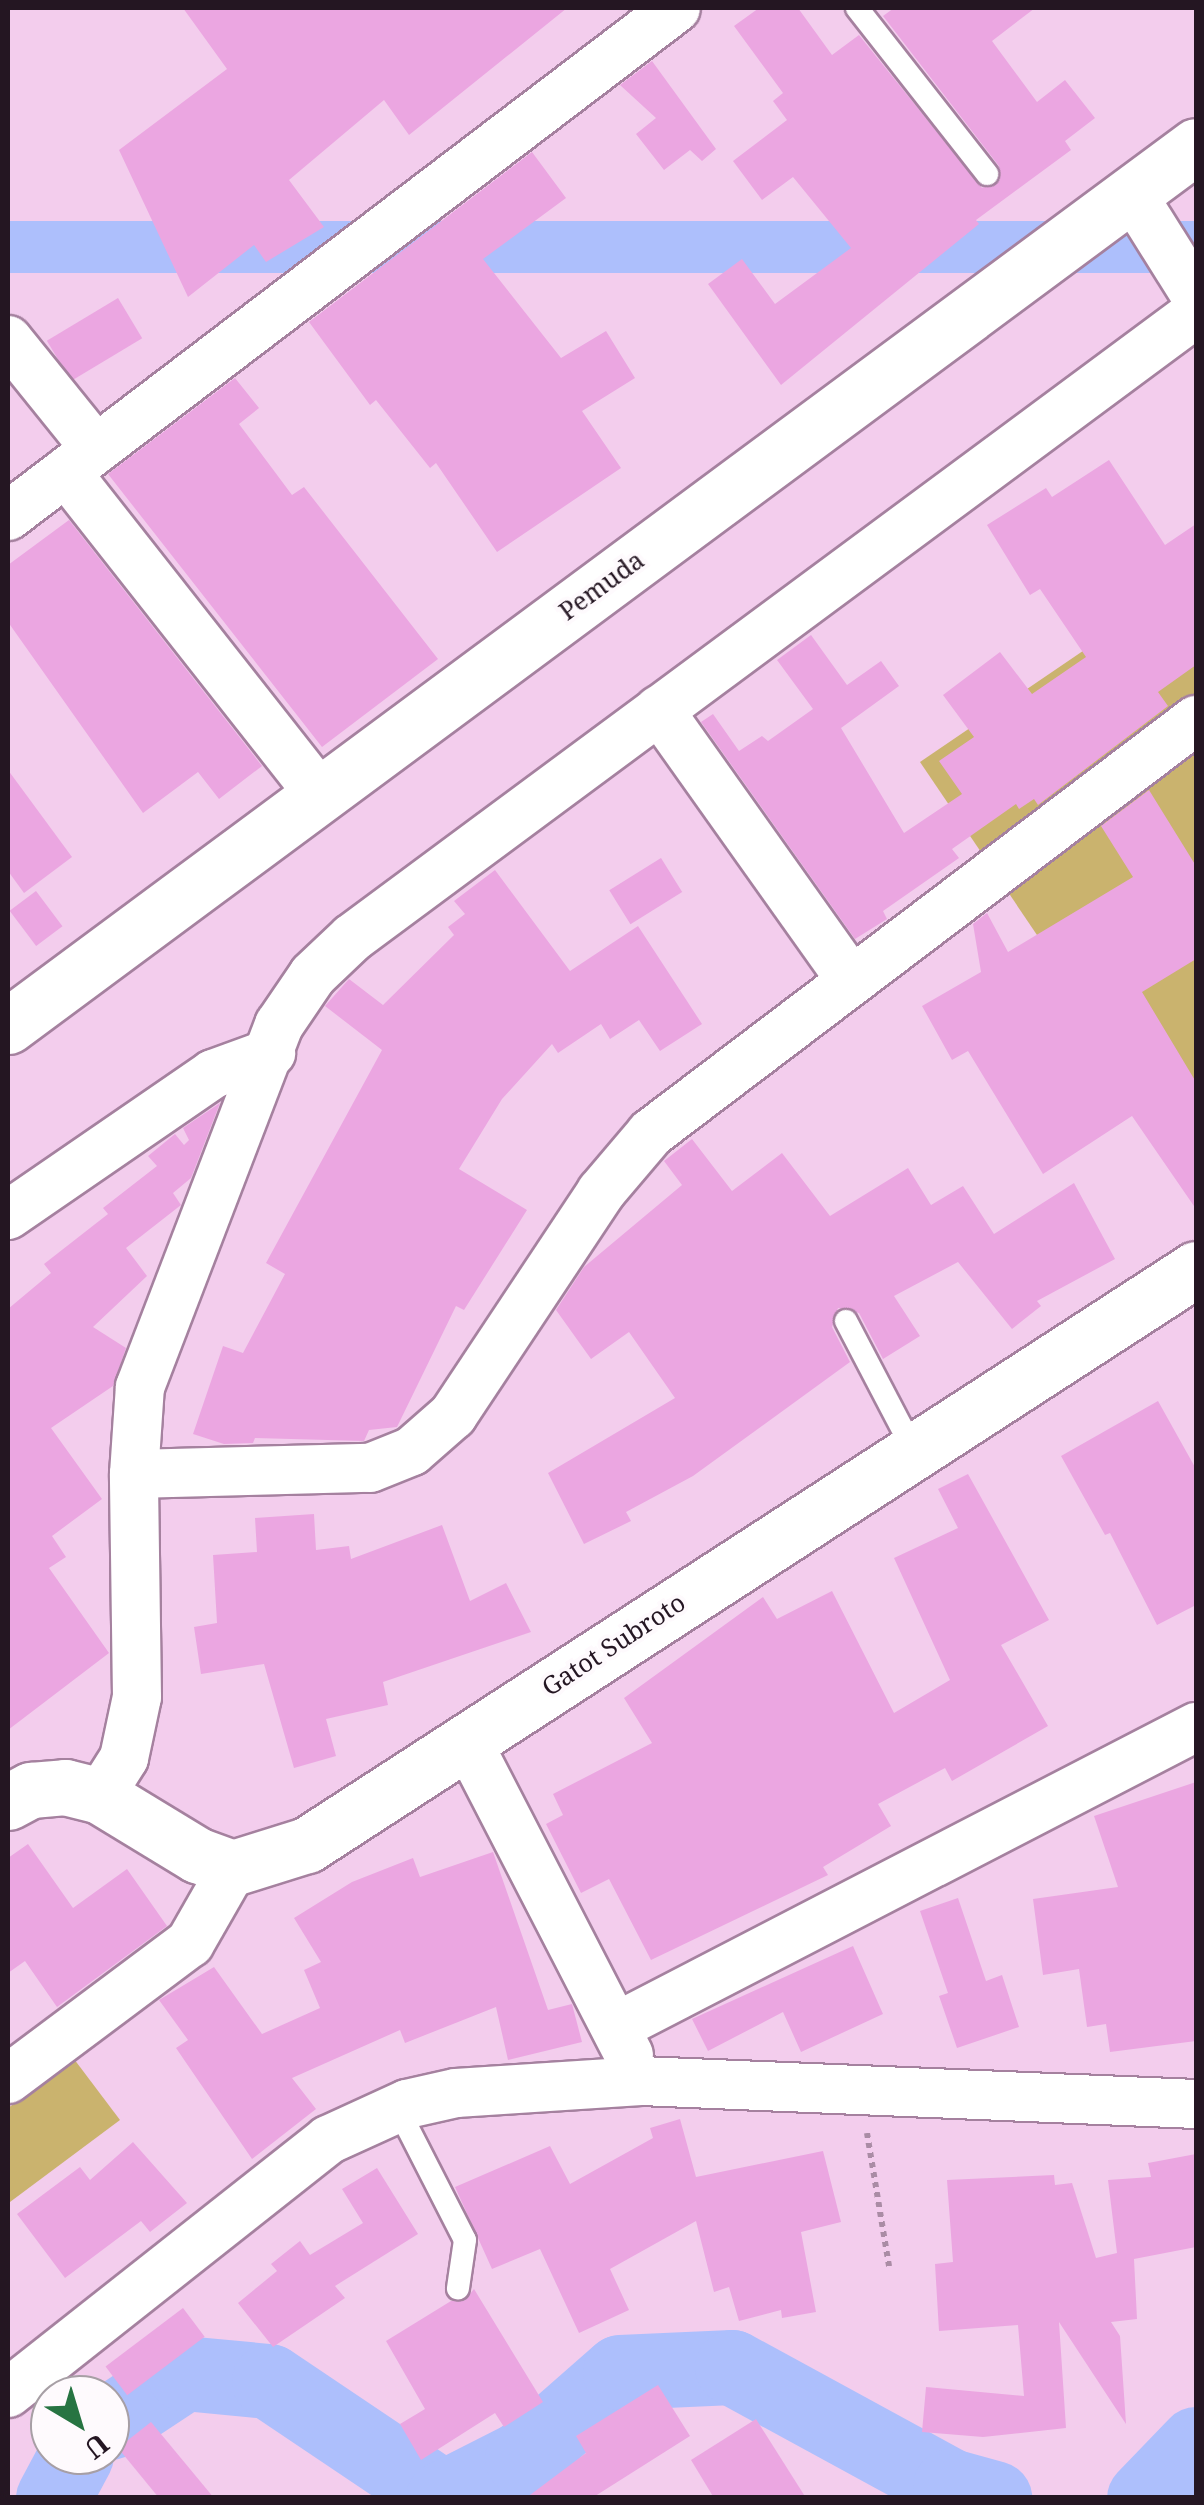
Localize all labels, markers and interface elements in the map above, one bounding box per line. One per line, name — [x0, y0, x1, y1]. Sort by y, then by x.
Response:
street label: Pemuda — [553, 544, 649, 626]
street label: Gatot Subroto — [536, 1587, 690, 1701]
north arrow — [30, 2375, 130, 2475]
text: U — [77, 2426, 117, 2468]

